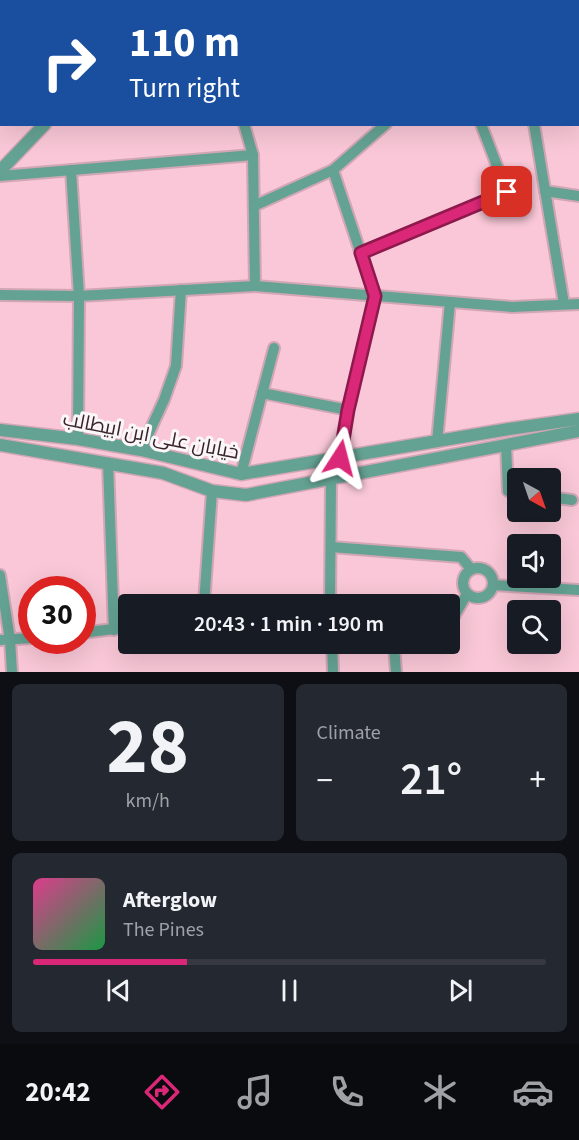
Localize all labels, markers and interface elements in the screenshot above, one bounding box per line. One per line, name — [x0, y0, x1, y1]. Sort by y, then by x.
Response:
text: 110 m — [129, 13, 240, 73]
icon: right — [30, 24, 108, 102]
text: Turn right — [129, 69, 240, 108]
pin — [481, 166, 532, 217]
icon: arrive — [490, 175, 523, 208]
street label: خیابان علی ابن ابیطالب — [60, 405, 242, 467]
position arrow — [308, 426, 372, 490]
north arrow — [507, 468, 561, 522]
map controls — [507, 468, 561, 654]
button: sound — [507, 534, 561, 588]
speed limit sign: 30 — [18, 576, 96, 654]
button: search — [507, 600, 561, 654]
text: 20:43 · 1 min · 190 m — [194, 608, 384, 640]
text: 28 — [107, 692, 189, 803]
text: Climate — [317, 719, 381, 747]
text: 21° — [400, 748, 462, 812]
text: − — [317, 757, 333, 804]
text: + — [530, 757, 546, 804]
text: km/h — [126, 787, 170, 815]
text: Afterglow — [123, 884, 217, 916]
text: The Pines — [123, 916, 204, 944]
icon: previous — [102, 974, 135, 1007]
icon: pause — [273, 974, 306, 1007]
icon: next — [444, 974, 477, 1007]
icon: directions — [141, 1071, 183, 1113]
icon: music — [234, 1071, 276, 1113]
icon: phone — [326, 1071, 368, 1113]
icon: climate — [419, 1071, 461, 1113]
icon: car — [512, 1071, 554, 1113]
text: 20:42 — [25, 1073, 90, 1112]

